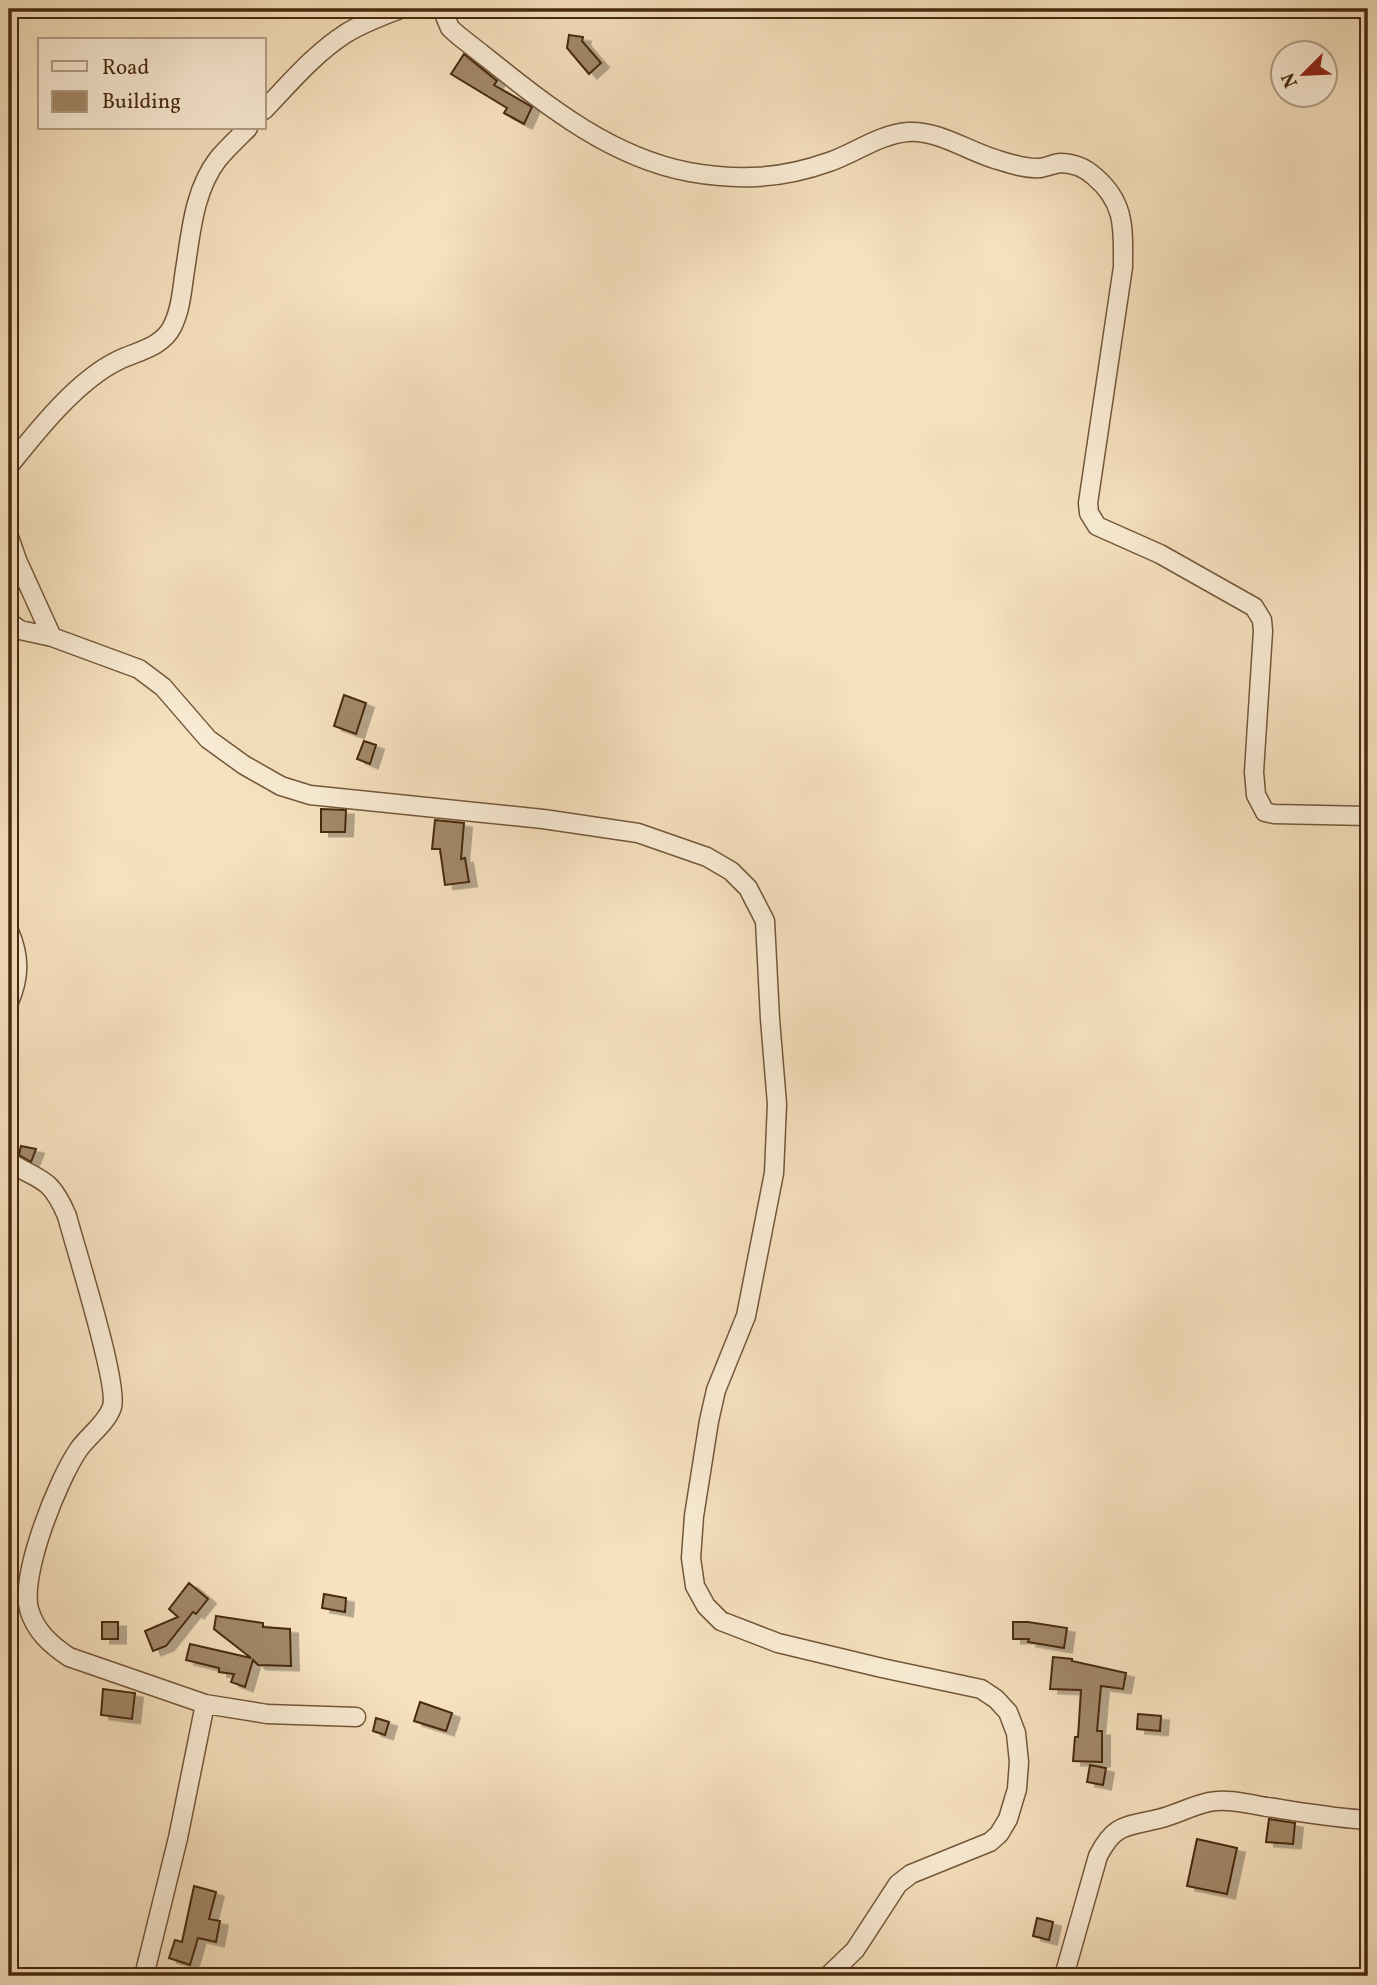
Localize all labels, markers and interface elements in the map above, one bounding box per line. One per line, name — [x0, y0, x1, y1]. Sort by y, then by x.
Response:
legend — [38, 38, 266, 130]
north arrow — [1268, 38, 1338, 108]
text: Road — [102, 54, 149, 83]
text: N — [1276, 68, 1305, 92]
text: Building — [102, 88, 181, 117]

